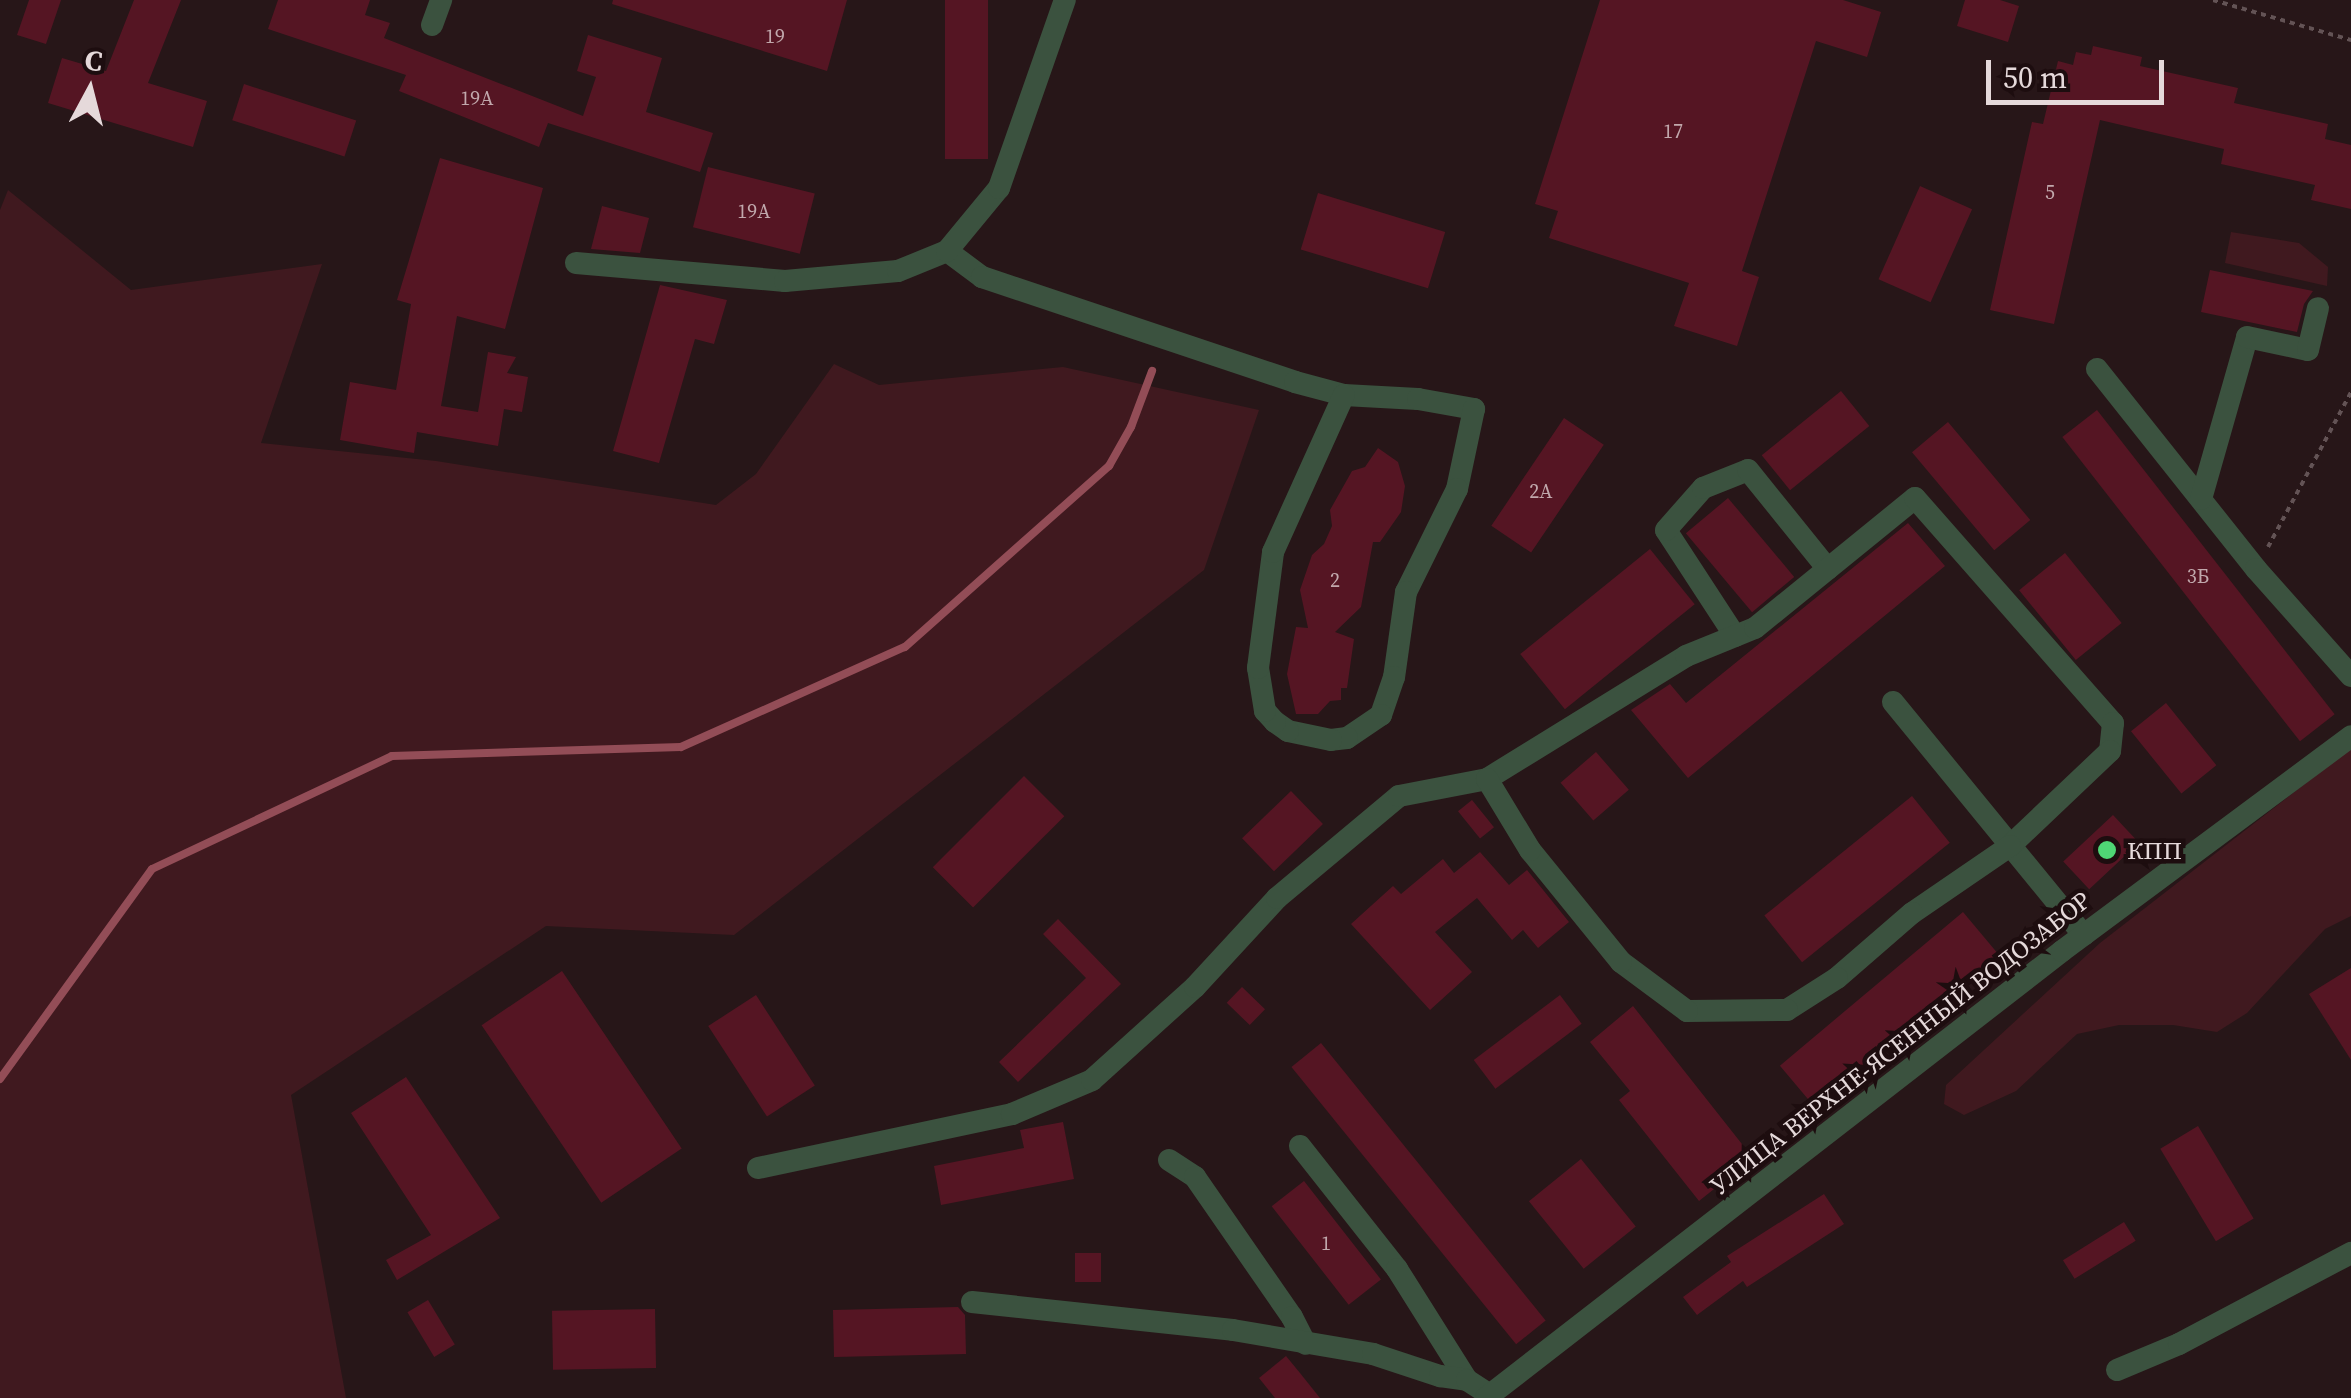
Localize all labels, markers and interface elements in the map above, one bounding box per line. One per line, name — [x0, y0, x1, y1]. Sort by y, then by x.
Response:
house number: 19 — [765, 24, 785, 48]
north arrow — [40, 40, 140, 140]
text: С — [83, 40, 105, 80]
scale bar — [1991, 40, 2168, 102]
text: 50 m — [2003, 57, 2067, 98]
house number: 19А — [460, 86, 494, 110]
house number: 17 — [1663, 119, 1683, 143]
house number: 5 — [2045, 180, 2055, 204]
house number: 19А — [737, 199, 771, 223]
house number: 2А — [1529, 479, 1553, 503]
house number: 3Б — [2187, 564, 2209, 588]
house number: 2 — [1330, 568, 1340, 592]
place label: КПП — [2127, 835, 2182, 865]
marker: КПП — [2096, 839, 2118, 861]
street label: УЛИЦА ВЕРХНЕ-ЯСЕННЫЙ ВОДОЗАБОР — [1704, 885, 2096, 1201]
house number: 1 — [1321, 1231, 1331, 1255]

